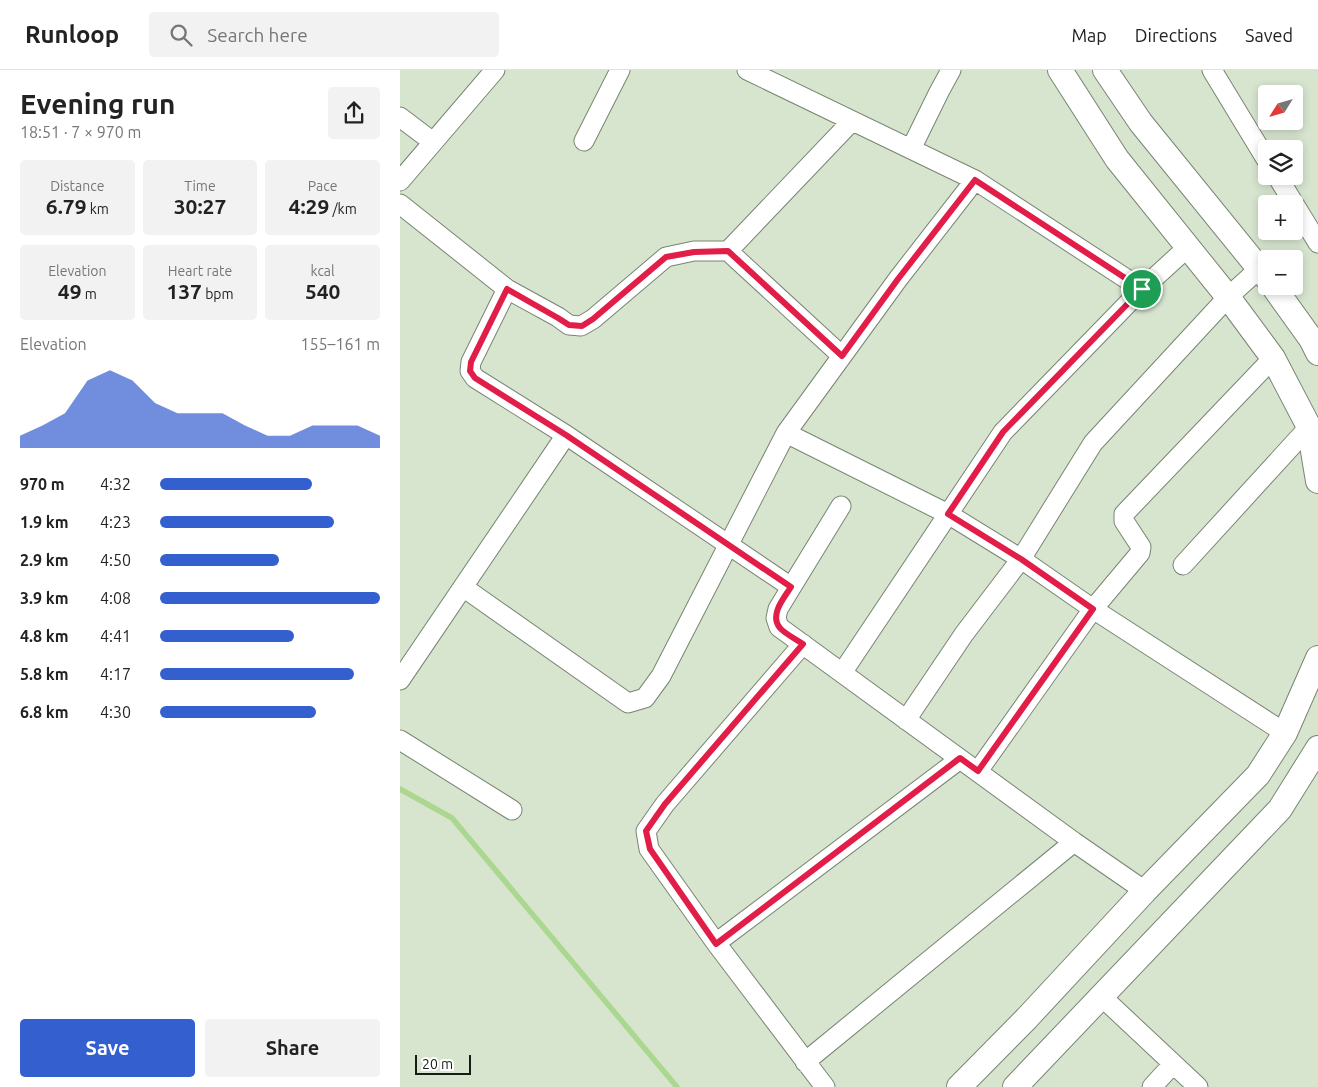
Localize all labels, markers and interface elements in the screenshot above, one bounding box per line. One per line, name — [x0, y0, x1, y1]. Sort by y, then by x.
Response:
search box — [149, 12, 499, 57]
text: Runloop — [25, 21, 119, 48]
icon: search — [167, 21, 195, 49]
text: Search here — [207, 24, 308, 46]
text: Map — [1071, 25, 1107, 45]
text: Directions — [1135, 25, 1217, 45]
text: Saved — [1245, 25, 1293, 45]
north arrow — [1258, 85, 1302, 130]
map controls — [1258, 85, 1303, 295]
button: share — [328, 87, 380, 139]
text: Evening run — [20, 88, 175, 119]
text: 18:51 · 7 × 970 m — [20, 123, 141, 141]
button: layers — [1258, 140, 1303, 185]
text: Distance — [50, 178, 104, 194]
text: Time — [184, 178, 216, 194]
text: Pace — [308, 178, 337, 194]
text: 6.79 — [46, 194, 87, 218]
text: 30:27 — [174, 194, 226, 218]
text: 4:29 — [289, 194, 329, 218]
button: + — [1258, 195, 1303, 240]
text: km — [87, 201, 109, 217]
text: /km — [329, 201, 357, 217]
button: − — [1258, 250, 1303, 295]
text: Elevation — [48, 263, 107, 279]
text: Heart rate — [168, 263, 232, 279]
text: kcal — [311, 263, 335, 279]
pin — [1121, 268, 1163, 310]
icon: arrive — [1128, 275, 1156, 303]
text: 49 — [58, 279, 82, 303]
text: 137 — [166, 279, 202, 303]
text: 540 — [305, 279, 340, 303]
text: m — [82, 286, 97, 302]
text: bpm — [202, 286, 234, 302]
text: Elevation — [20, 335, 87, 353]
text: 155–161 m — [300, 335, 380, 353]
text: 970 m — [20, 475, 65, 493]
text: 4:32 — [100, 475, 131, 493]
text: 1.9 km — [20, 513, 69, 531]
text: 4:23 — [100, 513, 131, 531]
text: 2.9 km — [20, 551, 69, 569]
text: 4:50 — [100, 551, 131, 569]
text: 3.9 km — [20, 589, 69, 607]
text: 4:08 — [100, 589, 131, 607]
text: 4.8 km — [20, 627, 69, 645]
text: 4:41 — [100, 627, 131, 645]
text: 5.8 km — [20, 665, 69, 683]
text: 4:17 — [100, 665, 131, 683]
text: 6.8 km — [20, 703, 69, 721]
text: 4:30 — [100, 703, 131, 721]
button: Save — [20, 1019, 195, 1077]
button: Share — [205, 1019, 380, 1077]
scale bar — [415, 1052, 471, 1075]
text: 20 m — [422, 1056, 453, 1072]

